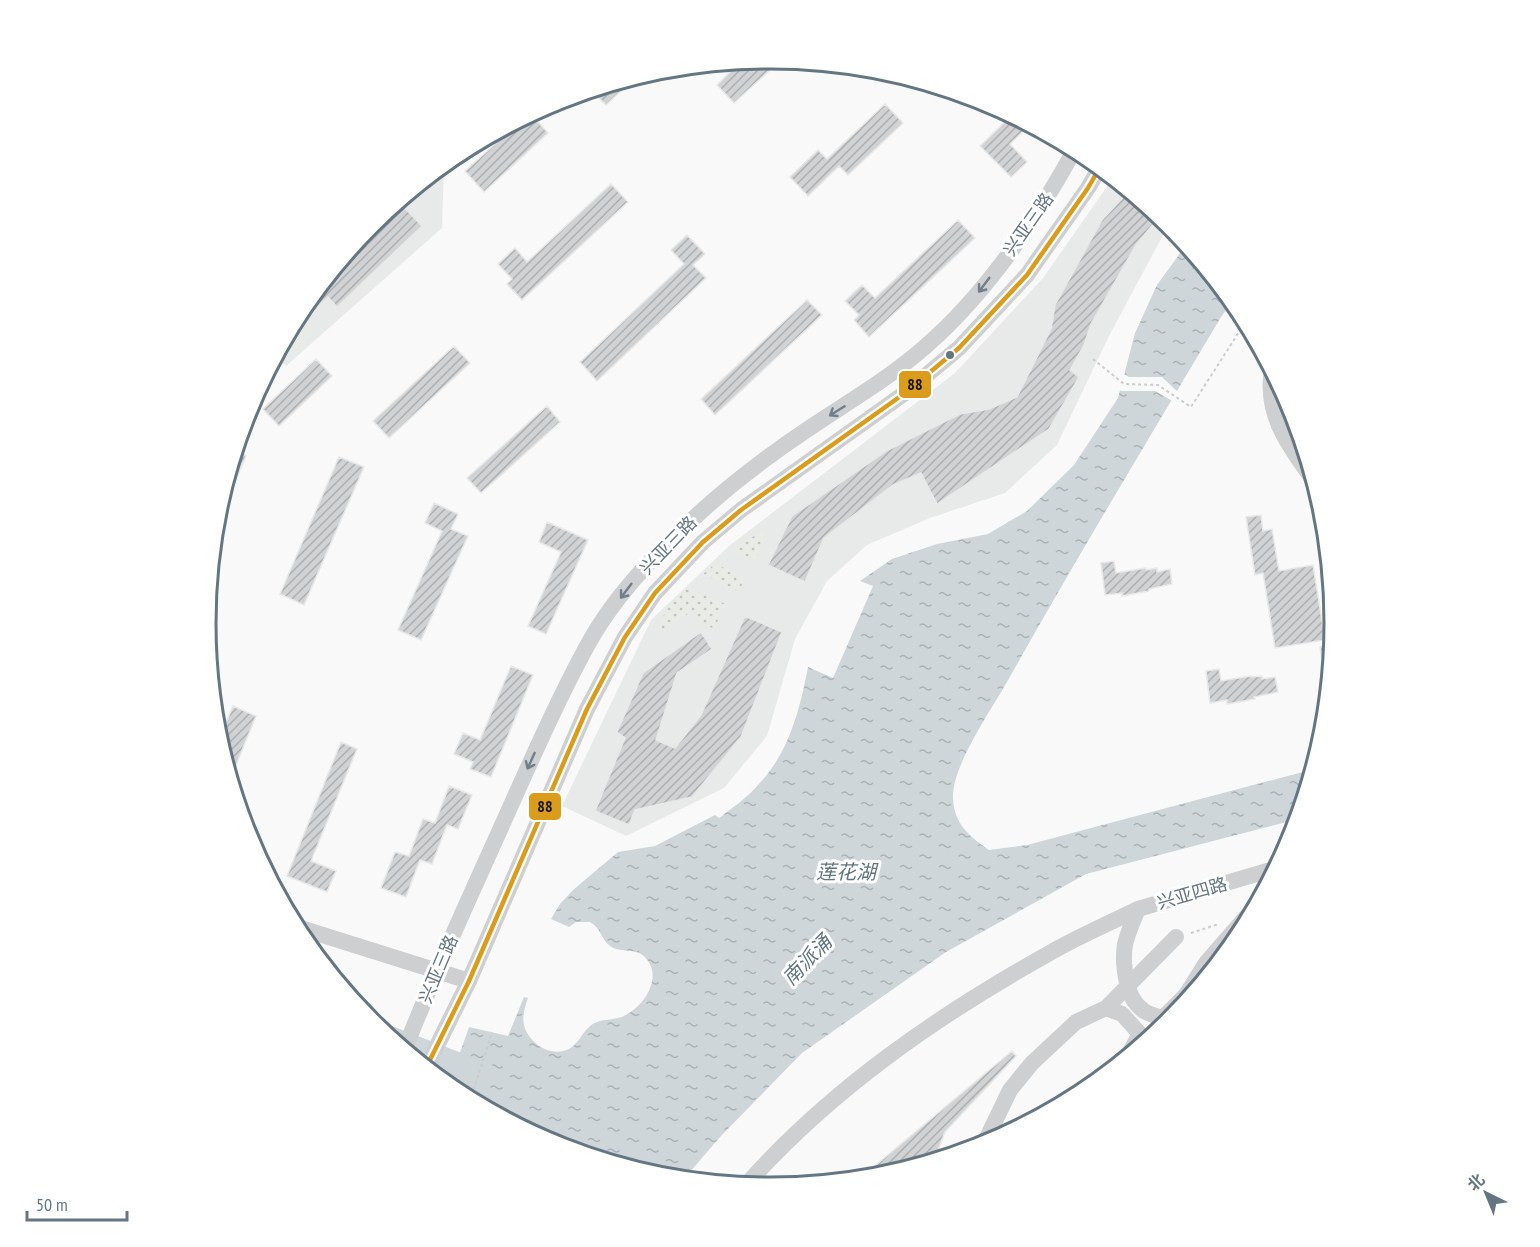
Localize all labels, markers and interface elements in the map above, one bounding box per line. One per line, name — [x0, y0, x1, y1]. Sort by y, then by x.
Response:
street label: 兴亚三路 — [998, 188, 1058, 260]
one-way arrow — [978, 276, 991, 292]
unlabelled marker — [944, 349, 956, 361]
line badge: 88 — [898, 370, 932, 399]
text: 88 — [907, 374, 923, 394]
one-way arrow — [829, 405, 846, 417]
street label: 兴亚三路 — [635, 511, 701, 579]
one-way arrow — [619, 582, 632, 598]
one-way arrow — [525, 751, 537, 769]
line badge: 88 — [528, 792, 562, 821]
text: 88 — [537, 796, 553, 816]
water label: 莲花湖 — [816, 859, 879, 885]
street label: 兴亚四路 — [1154, 872, 1230, 914]
water label: 南派涌 — [777, 928, 839, 991]
street label: 兴亚三路 — [413, 931, 463, 1007]
north arrow — [1456, 1163, 1516, 1223]
text: 北 — [1463, 1169, 1488, 1195]
scale bar — [27, 1184, 128, 1222]
text: 50 m — [36, 1193, 68, 1216]

